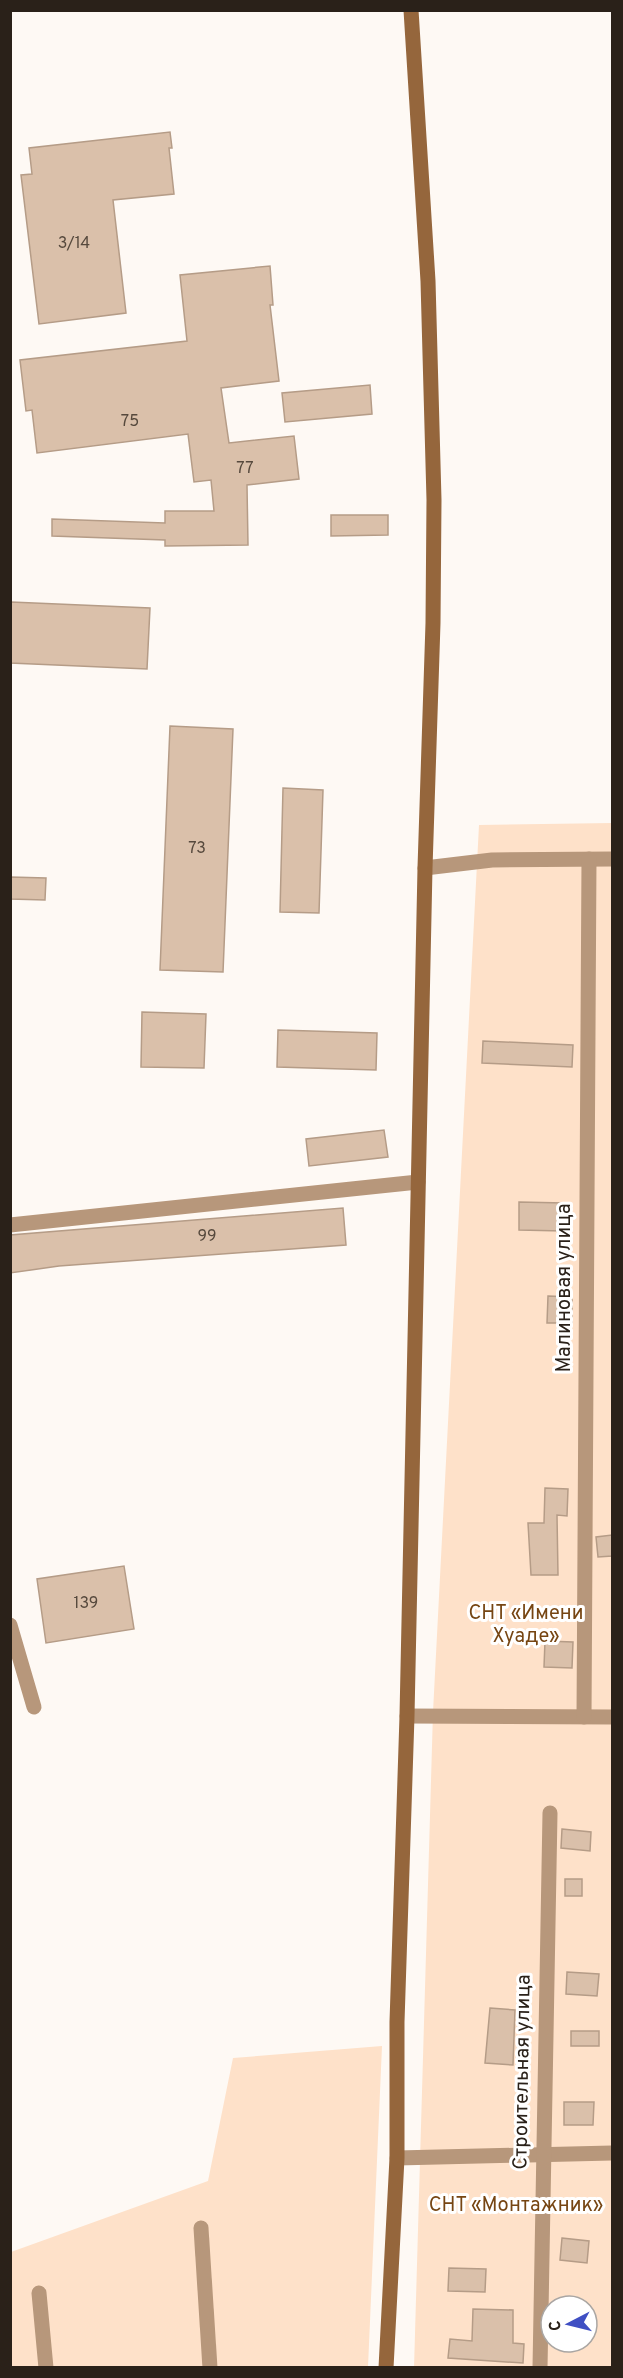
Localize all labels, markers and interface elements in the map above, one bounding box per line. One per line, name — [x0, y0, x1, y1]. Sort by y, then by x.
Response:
house number: 3/14 — [58, 234, 90, 254]
house number: 75 — [121, 412, 139, 432]
house number: 77 — [236, 459, 254, 479]
house number: 73 — [188, 839, 206, 859]
street label: Малиновая улица — [552, 1204, 578, 1372]
house number: 99 — [197, 1227, 217, 1247]
house number: 139 — [74, 1594, 98, 1614]
park label: СНТ «Имени Хуаде» — [469, 1601, 583, 1650]
street label: Строительная улица — [508, 1974, 538, 2170]
park label: СНТ «Монтажник» — [429, 2193, 603, 2219]
north arrow — [539, 2294, 599, 2354]
text: С — [546, 2319, 567, 2332]

